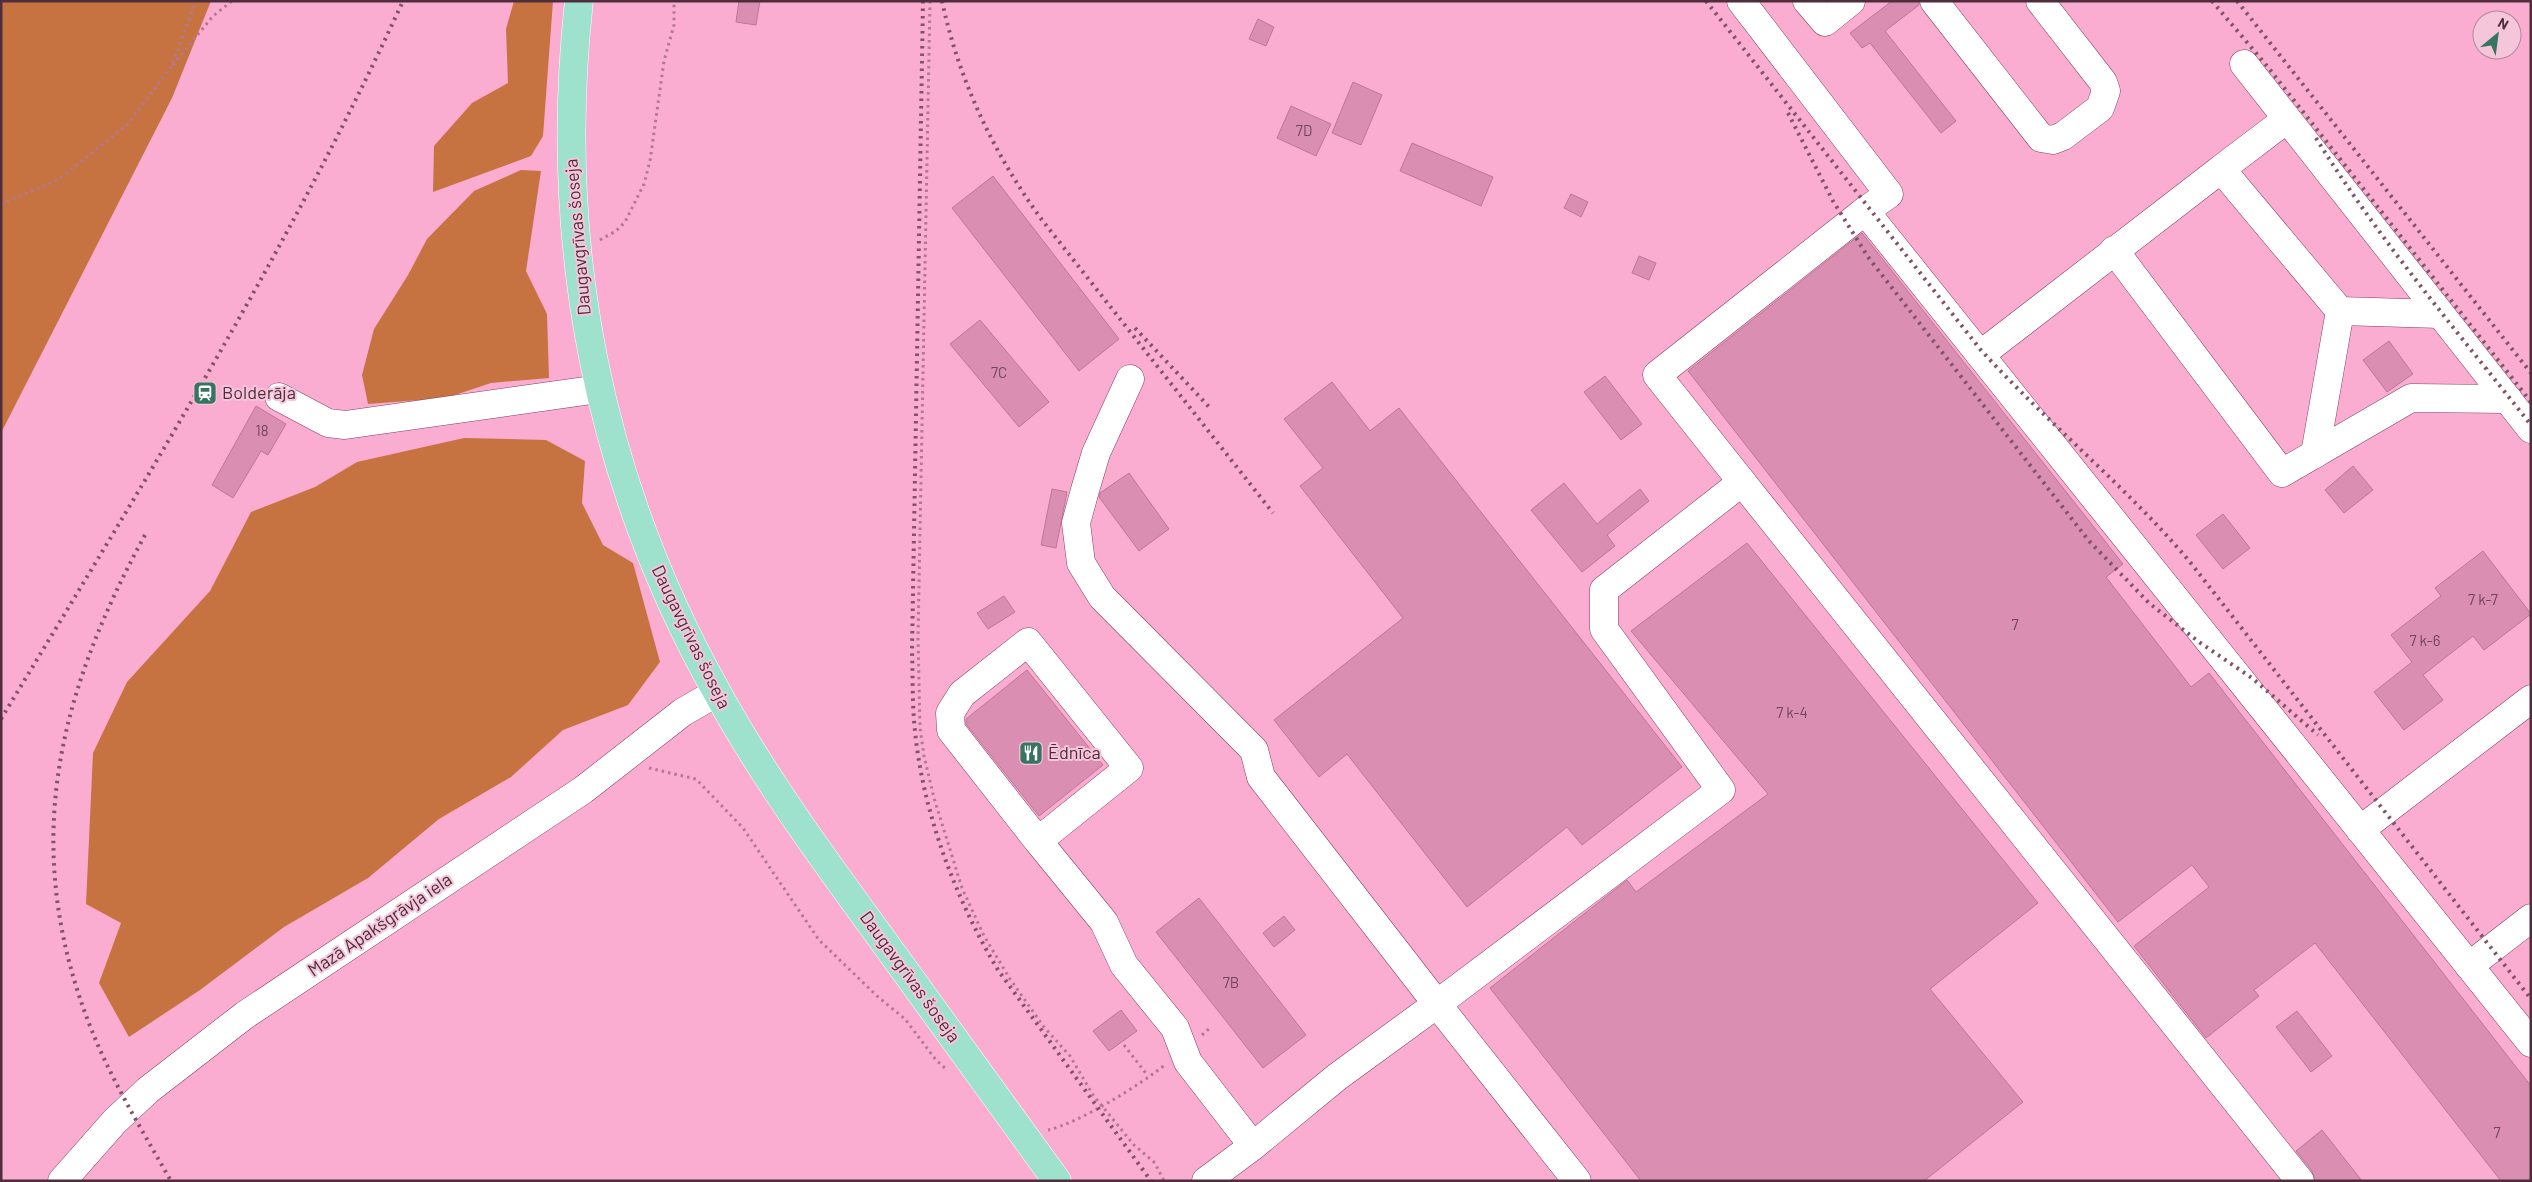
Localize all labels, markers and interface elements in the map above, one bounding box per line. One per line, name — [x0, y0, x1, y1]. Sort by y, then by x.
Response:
north arrow — [2472, 10, 2522, 60]
text: N — [2495, 14, 2512, 33]
house number: 7D — [1296, 121, 1312, 139]
street label: Daugavgrīvas šoseja — [559, 158, 595, 316]
house number: 7C — [991, 363, 1007, 381]
station icon: Bolderāja — [192, 380, 218, 406]
place label: Bolderāja — [222, 381, 296, 403]
house number: 18 — [255, 421, 269, 439]
street label: Daugavgrīvas šoseja — [648, 561, 736, 712]
house number: 7 k-7 — [2468, 590, 2498, 608]
house number: 7 — [2011, 615, 2019, 633]
house number: 7 k-6 — [2410, 631, 2440, 649]
house number: 7 k-4 — [1776, 703, 1808, 721]
restaurant icon: Ēdnīca — [1018, 740, 1044, 766]
place label: Ēdnīca — [1048, 741, 1101, 763]
street label: Mazā Apakšgrāvja iela — [303, 868, 456, 981]
street label: Daugavgrīvas šoseja — [856, 906, 966, 1046]
house number: 7B — [1223, 973, 1239, 991]
house number: 7 — [2493, 1123, 2501, 1141]

